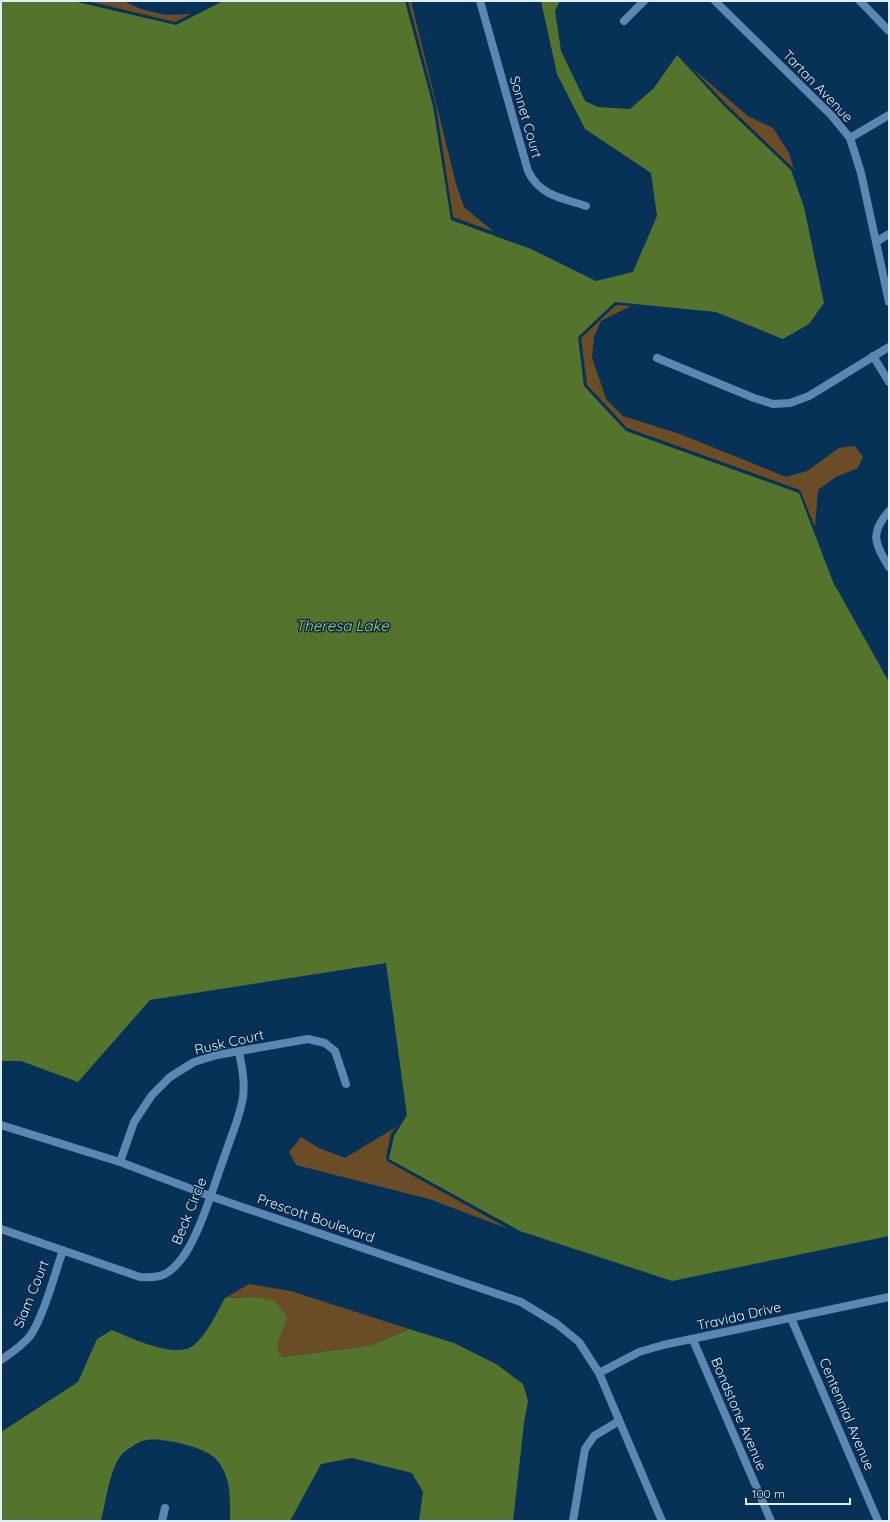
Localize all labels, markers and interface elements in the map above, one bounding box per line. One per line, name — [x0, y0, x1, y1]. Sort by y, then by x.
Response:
street label: Tartan Avenue — [779, 46, 857, 126]
street label: Sonnet Court — [506, 74, 546, 160]
water label: Theresa Lake — [295, 616, 389, 635]
street label: Rusk Court — [192, 1025, 266, 1059]
street label: Beck Circle — [167, 1175, 211, 1247]
street label: Prescott Boulevard — [255, 1190, 377, 1246]
street label: Siam Court — [9, 1257, 53, 1331]
street label: Travida Drive — [695, 1298, 783, 1334]
street label: Bondstone Avenue — [707, 1355, 771, 1474]
street label: Centennial Avenue — [815, 1355, 879, 1473]
scale bar — [746, 1480, 850, 1506]
text: 100 m — [752, 1486, 785, 1501]

